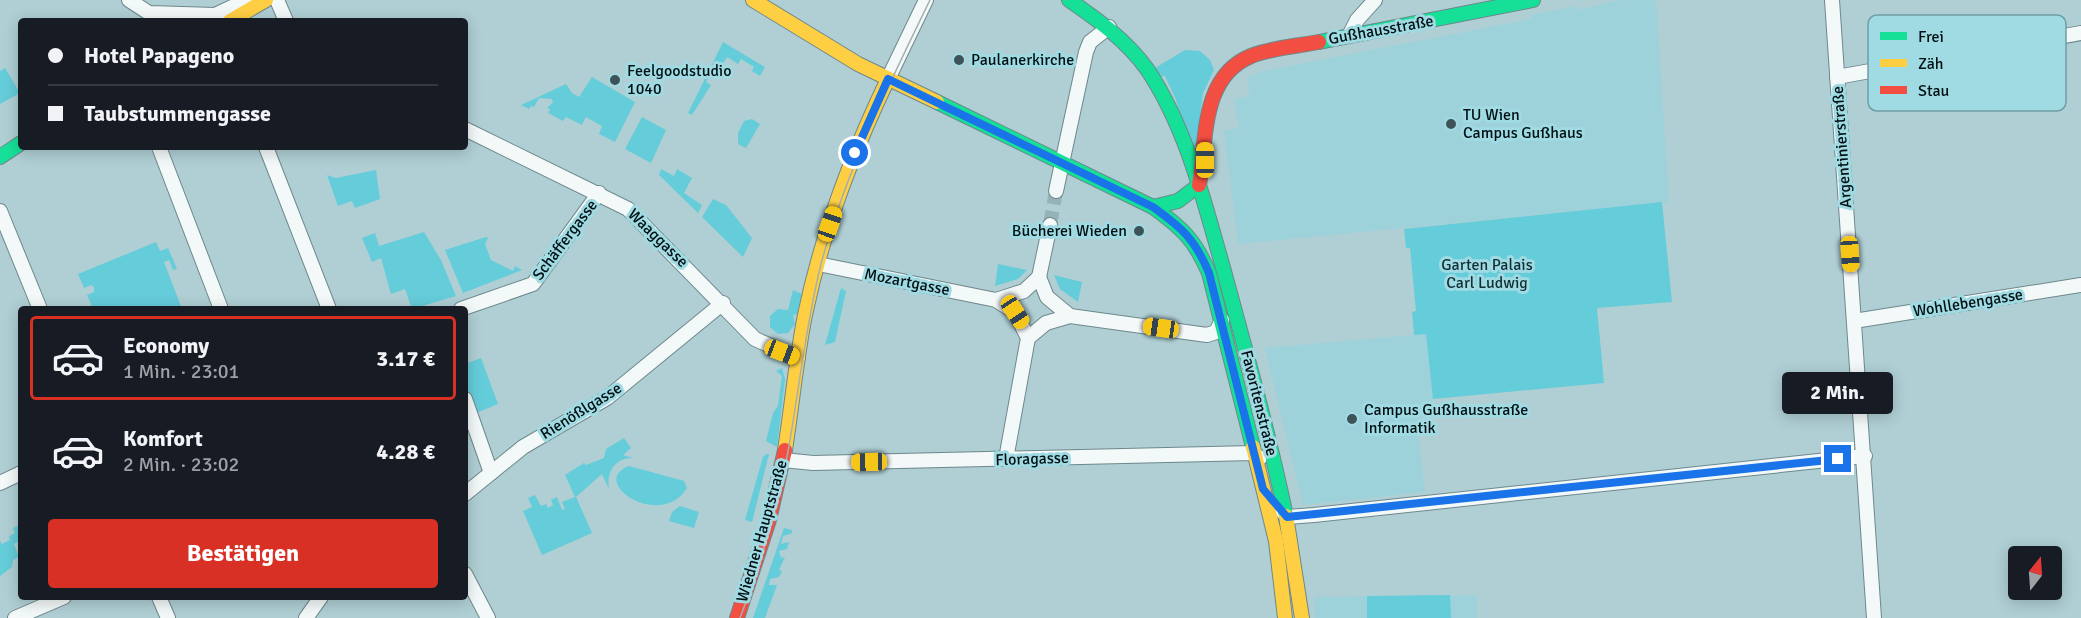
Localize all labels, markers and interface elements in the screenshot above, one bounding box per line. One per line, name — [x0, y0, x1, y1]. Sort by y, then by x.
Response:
street label: Gußhausstraße — [1327, 11, 1435, 49]
legend — [1868, 15, 2066, 111]
text: Frei — [1918, 27, 1944, 47]
text: Hotel Papageno — [84, 42, 234, 69]
place label: Paulanerkirche — [971, 50, 1074, 70]
marker: Paulanerkirche — [952, 53, 966, 67]
text: Zäh — [1918, 54, 1944, 74]
place label: Feelgoodstudio 1040 — [627, 61, 732, 99]
marker: Feelgoodstudio 1040 — [608, 73, 622, 87]
text: Stau — [1918, 81, 1949, 101]
street label: Argentinierstraße — [1828, 85, 1856, 209]
text: Taubstummengasse — [84, 100, 271, 127]
place label: TU Wien Campus Gußhaus — [1463, 105, 1583, 143]
marker: TU Wien Campus Gußhaus — [1444, 117, 1458, 131]
route start — [841, 139, 868, 166]
car — [1196, 142, 1214, 178]
street label: Schäffergasse — [528, 196, 602, 284]
street label: Waaggasse — [624, 204, 692, 272]
car — [816, 204, 844, 244]
place label: Bücherei Wieden — [1012, 221, 1127, 241]
marker: Bücherei Wieden — [1132, 224, 1146, 238]
car — [1840, 235, 1860, 273]
park label: Garten Palais Carl Ludwig — [1441, 255, 1533, 293]
street label: Mozartgasse — [863, 264, 951, 300]
street label: Wohllebengasse — [1912, 284, 2024, 322]
car — [998, 292, 1032, 332]
car — [1142, 317, 1180, 339]
icon: car — [51, 331, 105, 385]
text: Economy — [123, 332, 209, 359]
car — [762, 337, 802, 367]
text: 3.17 € — [376, 345, 435, 372]
street label: Favoritenstraße — [1236, 348, 1282, 458]
text: 1 Min. · 23:01 — [123, 359, 239, 384]
callout: 2 Min. — [1782, 372, 1894, 414]
street label: Rienößlgasse — [537, 378, 625, 444]
text: 2 Min. — [1810, 380, 1865, 405]
place label: Campus Gußhausstraße Informatik — [1364, 400, 1528, 438]
marker: Campus Gußhausstraße Informatik — [1345, 412, 1359, 426]
icon: car — [51, 424, 105, 478]
text: Komfort — [123, 425, 203, 452]
text: 4.28 € — [376, 438, 435, 465]
route end — [1824, 445, 1851, 472]
street label: Floragasse — [995, 448, 1069, 470]
text: 2 Min. · 23:02 — [123, 452, 239, 477]
car — [851, 453, 887, 471]
street label: Wiedner Hauptstraße — [732, 458, 792, 604]
button: Bestätigen — [48, 519, 438, 588]
north arrow — [2008, 546, 2062, 600]
map controls — [2008, 546, 2062, 600]

